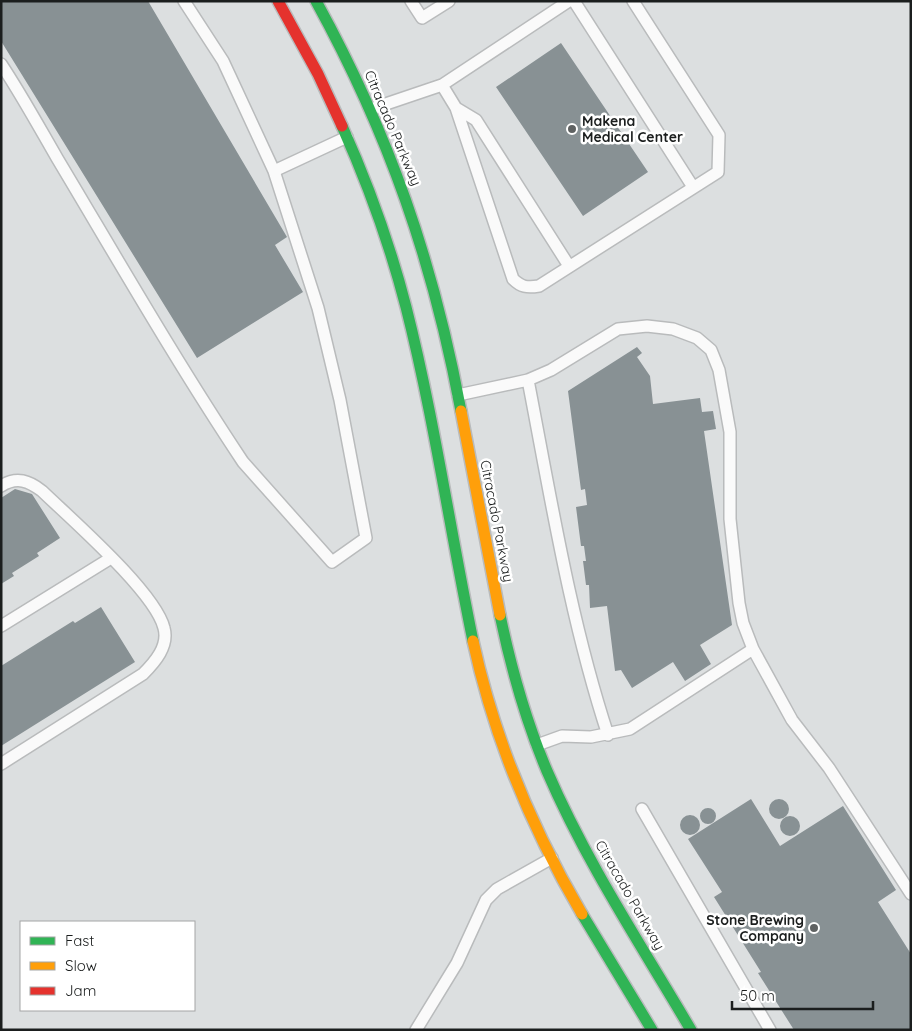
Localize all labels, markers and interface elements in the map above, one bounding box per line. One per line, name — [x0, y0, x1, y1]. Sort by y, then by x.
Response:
street label: Citracado Parkway — [361, 68, 425, 188]
place label: Makena Medical Center — [582, 112, 683, 146]
marker: Makena Medical Center — [566, 123, 578, 135]
street label: Citracado Parkway — [476, 459, 518, 583]
street label: Citracado Parkway — [591, 837, 669, 953]
place label: Stone Brewing Company — [706, 911, 804, 945]
legend — [20, 921, 195, 1011]
marker: Stone Brewing Company — [808, 922, 820, 934]
text: Fast — [65, 931, 94, 950]
text: Slow — [65, 956, 97, 975]
scale bar — [732, 978, 873, 1010]
text: Jam — [65, 981, 96, 1000]
text: 50 m — [740, 986, 775, 1005]

